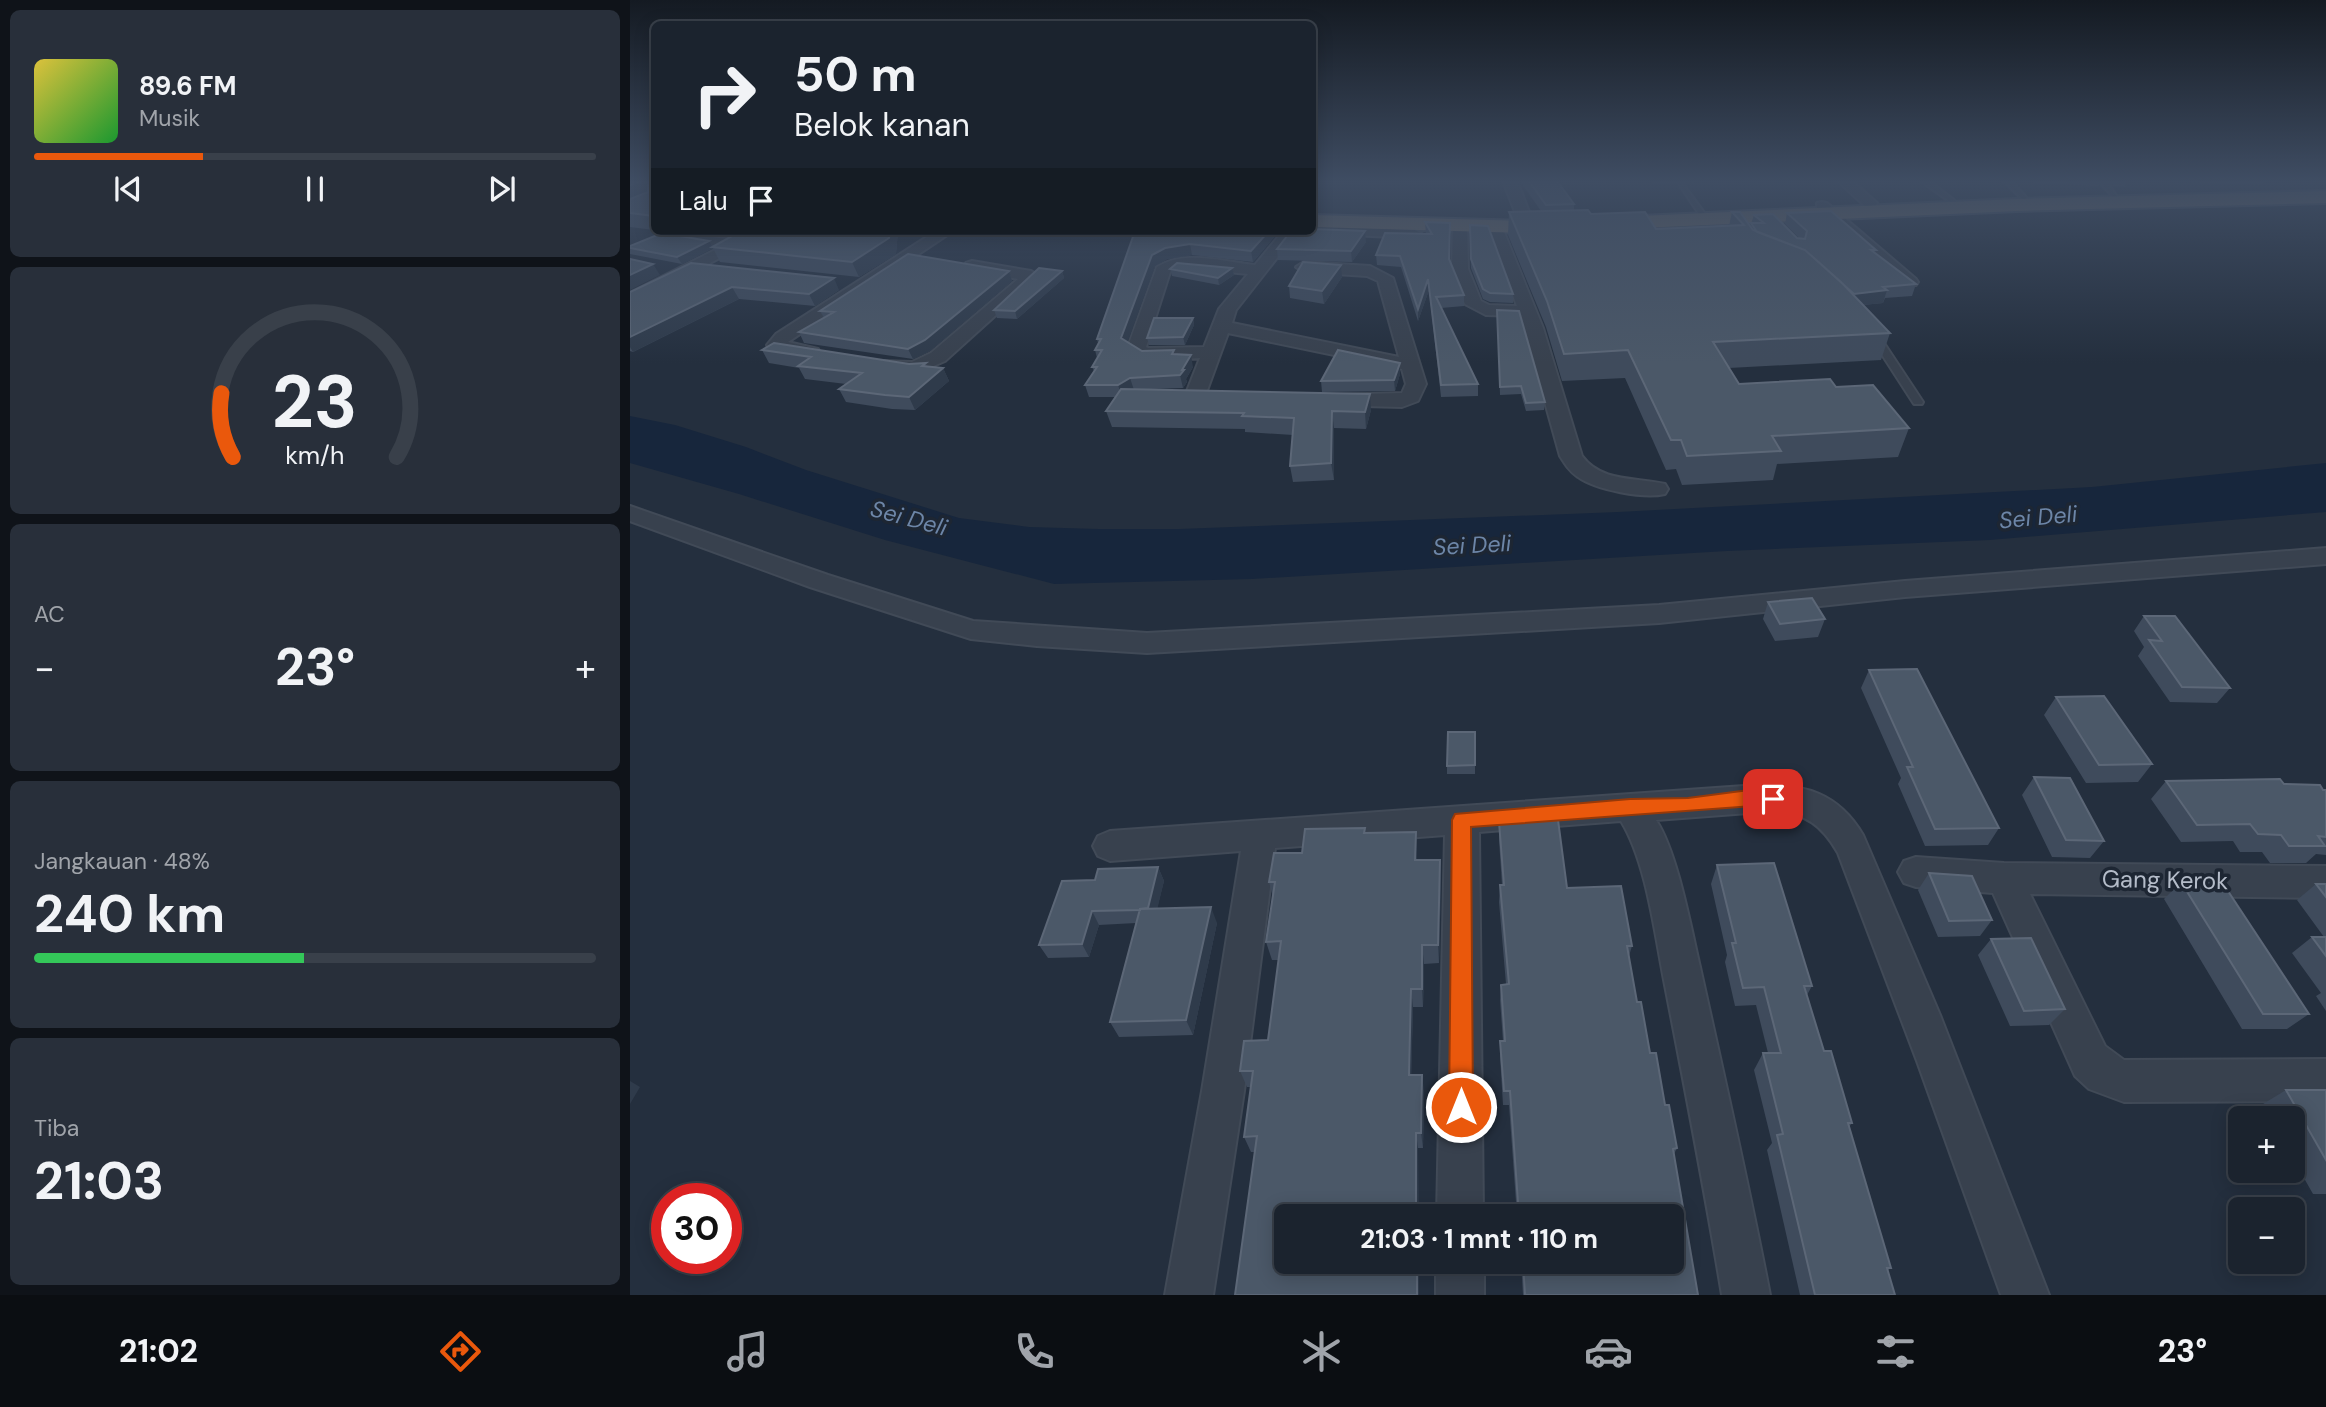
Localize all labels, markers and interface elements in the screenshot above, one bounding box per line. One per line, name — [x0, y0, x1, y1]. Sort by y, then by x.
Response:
text: 50 m — [794, 42, 917, 106]
icon: right — [679, 49, 770, 140]
text: 89.6 FM — [139, 69, 236, 103]
text: Musik — [139, 103, 200, 133]
text: Belok kanan — [794, 104, 970, 146]
icon: previous — [109, 170, 147, 208]
icon: pause — [296, 170, 334, 208]
icon: next — [483, 170, 521, 208]
icon: arrive — [742, 182, 780, 220]
text: Lalu — [679, 184, 728, 218]
text: 23 — [272, 355, 358, 450]
text: km/h — [285, 438, 345, 471]
water label: Sei Deli — [867, 493, 951, 543]
water label: Sei Deli — [1998, 499, 2079, 535]
water label: Sei Deli — [1432, 528, 1512, 562]
text: AC — [34, 599, 65, 629]
text: 23° — [275, 633, 355, 701]
text: − — [34, 643, 55, 693]
text: + — [575, 643, 596, 693]
pin — [1743, 769, 1803, 829]
icon: arrive — [1754, 780, 1792, 818]
text: Jangkauan · 48% — [34, 846, 210, 876]
street label: Gang Kerok — [2102, 863, 2228, 896]
text: 240 km — [34, 880, 225, 948]
position arrow — [1424, 1070, 1498, 1144]
map controls — [2228, 1106, 2305, 1274]
button: + — [2228, 1106, 2305, 1183]
text: Tiba — [34, 1113, 79, 1143]
text: 21:03 — [34, 1147, 164, 1215]
speed limit sign: 30 — [651, 1183, 742, 1274]
button: − — [2228, 1197, 2305, 1274]
text: 21:03 · 1 mnt · 110 m — [1360, 1222, 1598, 1256]
icon: directions — [436, 1327, 485, 1376]
icon: music — [723, 1327, 772, 1376]
icon: phone — [1010, 1327, 1059, 1376]
icon: climate — [1297, 1327, 1346, 1376]
icon: car — [1584, 1327, 1633, 1376]
icon: filters — [1871, 1327, 1920, 1376]
text: 21:02 — [119, 1330, 198, 1372]
text: 23° — [2158, 1330, 2207, 1372]

